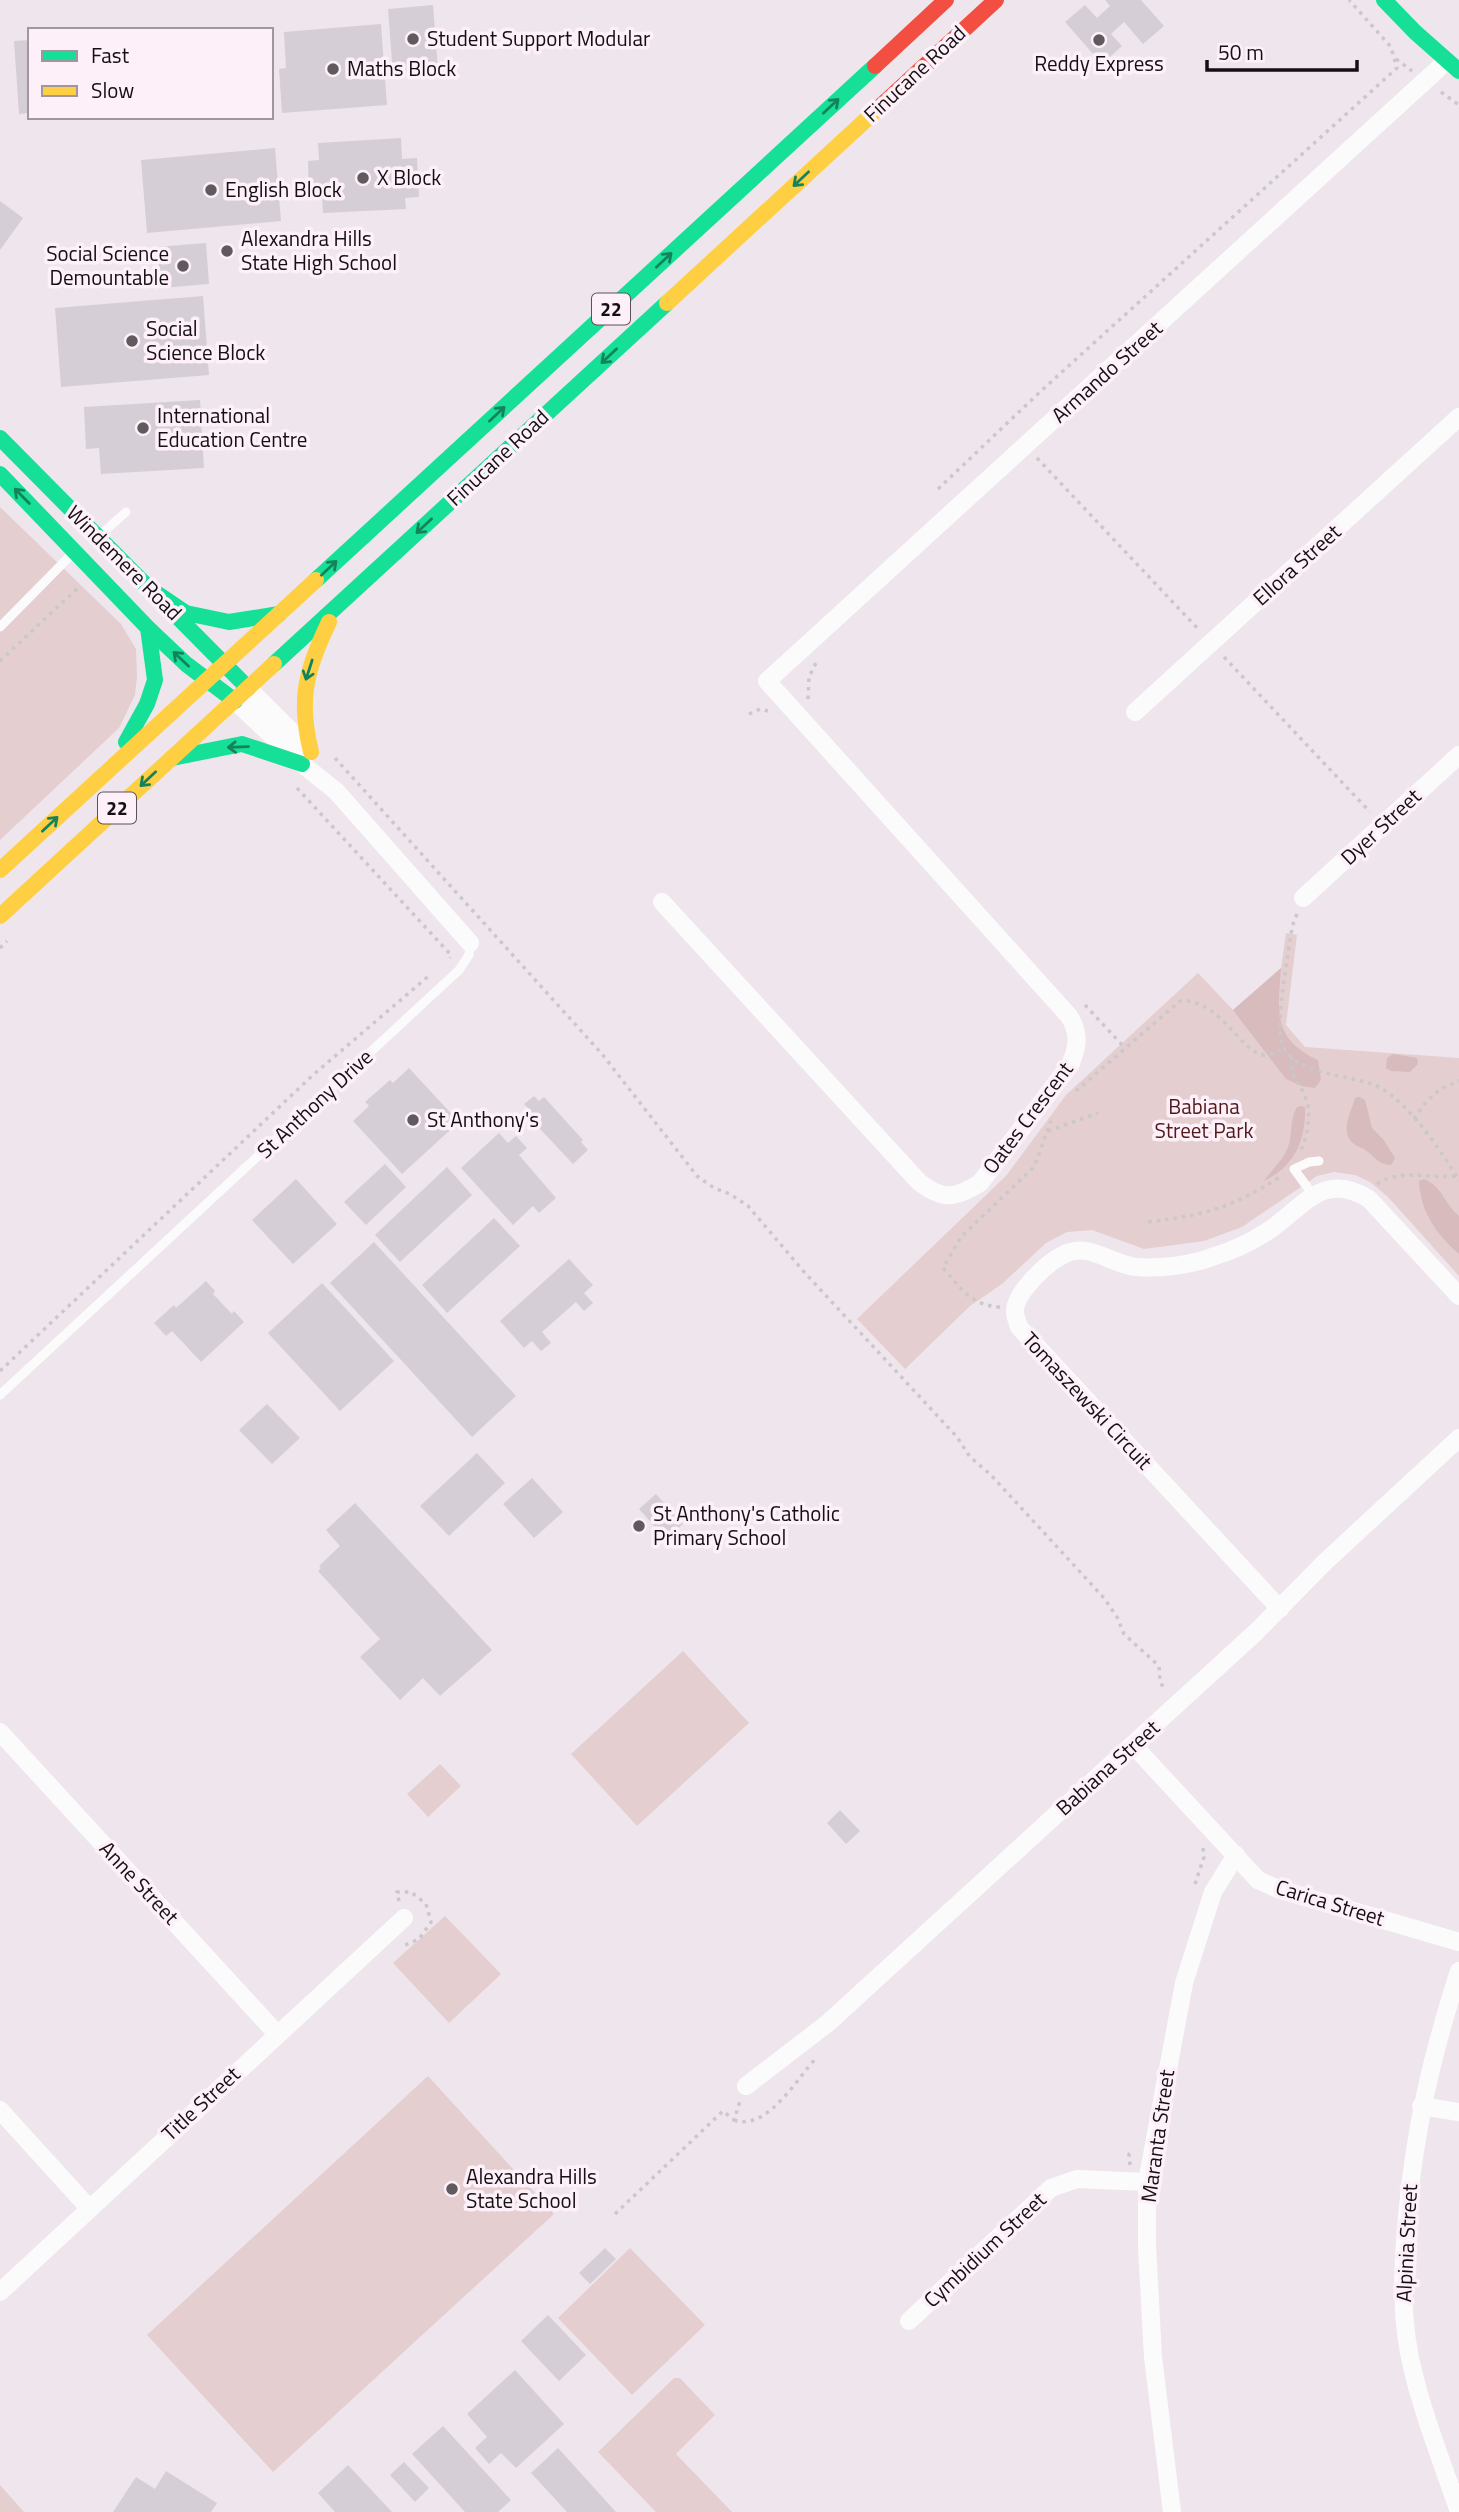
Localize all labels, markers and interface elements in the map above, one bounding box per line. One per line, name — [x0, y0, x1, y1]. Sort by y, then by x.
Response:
street label: Finucane Road — [856, 17, 973, 129]
place label: Student Support Modular — [427, 22, 650, 54]
legend — [28, 28, 273, 119]
scale bar — [1207, 28, 1358, 72]
marker: Student Support Modular — [405, 31, 421, 47]
marker: Reddy Express — [1091, 32, 1107, 48]
text: 50 m — [1218, 36, 1264, 68]
text: Fast — [91, 39, 130, 71]
place label: Reddy Express — [1034, 47, 1164, 79]
place label: Maths Block — [347, 52, 456, 84]
marker: Maths Block — [325, 61, 341, 77]
text: Slow — [91, 74, 134, 106]
one-way arrow — [822, 98, 840, 114]
place label: X Block — [377, 161, 441, 193]
marker: X Block — [355, 170, 371, 186]
one-way arrow — [792, 171, 810, 187]
place label: English Block — [225, 173, 342, 205]
marker: English Block — [203, 182, 219, 198]
place label: Alexandra Hills State High School — [241, 222, 397, 278]
place label: Social Science Demountable — [46, 237, 169, 293]
marker: Alexandra Hills State High School — [219, 243, 235, 259]
one-way arrow — [655, 252, 673, 268]
marker: Social Science Demountable — [175, 258, 191, 274]
road number: 22 — [592, 294, 630, 324]
place label: Social Science Block — [146, 312, 265, 368]
street label: Armando Street — [1044, 312, 1170, 430]
marker: Social Science Block — [124, 333, 140, 349]
one-way arrow — [601, 347, 618, 364]
place label: International Education Centre — [157, 399, 307, 455]
street label: Finucane Road — [439, 401, 556, 513]
one-way arrow — [488, 406, 506, 422]
marker: International Education Centre — [135, 420, 151, 436]
one-way arrow — [14, 488, 31, 505]
street label: Windemere Road — [60, 497, 190, 627]
street label: Ellora Street — [1245, 515, 1348, 613]
one-way arrow — [416, 518, 433, 535]
one-way arrow — [320, 560, 338, 576]
one-way arrow — [172, 651, 190, 667]
one-way arrow — [302, 659, 314, 681]
one-way arrow — [226, 740, 249, 753]
one-way arrow — [140, 771, 157, 788]
street label: Dyer Street — [1333, 780, 1428, 872]
road number: 22 — [98, 792, 136, 824]
one-way arrow — [41, 816, 58, 833]
street label: St Anthony Drive — [249, 1041, 380, 1166]
street label: Oates Crescent — [974, 1054, 1081, 1180]
park label: Babiana Street Park — [1155, 1090, 1253, 1146]
place label: St Anthony's — [427, 1103, 539, 1135]
marker: St Anthony's — [405, 1112, 421, 1128]
street label: Tomaszewski Circuit — [1015, 1324, 1161, 1477]
place label: St Anthony's Catholic Primary School — [653, 1497, 840, 1553]
marker: St Anthony's Catholic Primary School — [631, 1518, 647, 1534]
street label: Babiana Street — [1048, 1711, 1167, 1823]
street label: Anne Street — [92, 1833, 187, 1932]
street label: Carica Street — [1272, 1870, 1389, 1934]
street label: Title Street — [154, 2058, 247, 2148]
street label: Maranta Street — [1132, 2067, 1182, 2204]
place label: Alexandra Hills State School — [466, 2160, 597, 2216]
marker: Alexandra Hills State School — [444, 2181, 460, 2197]
street label: Alpinia Street — [1387, 2182, 1425, 2303]
street label: Cymbidium Street — [916, 2183, 1053, 2315]

